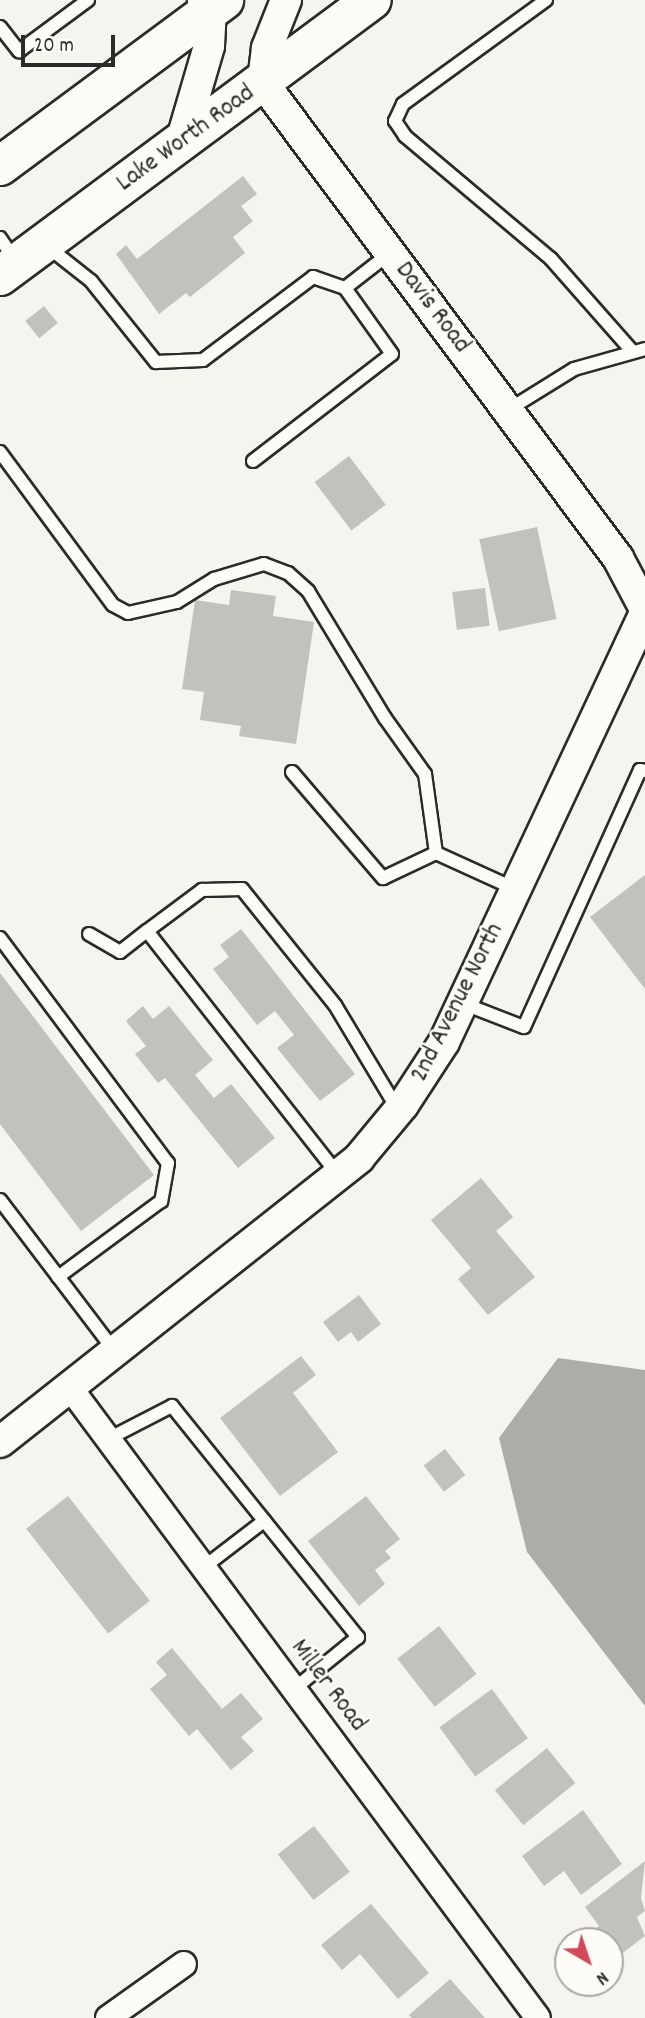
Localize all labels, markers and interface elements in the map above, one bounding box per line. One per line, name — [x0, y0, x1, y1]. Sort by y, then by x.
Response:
scale bar — [24, 21, 119, 65]
text: 20 m — [34, 32, 74, 62]
street label: Lake Worth Road — [111, 78, 261, 200]
street label: Davis Road — [387, 256, 477, 360]
street label: 2nd Avenue North — [405, 918, 511, 1088]
street label: Miller Road — [283, 1633, 373, 1739]
north arrow — [554, 1927, 624, 1997]
text: N — [589, 1964, 613, 1991]

